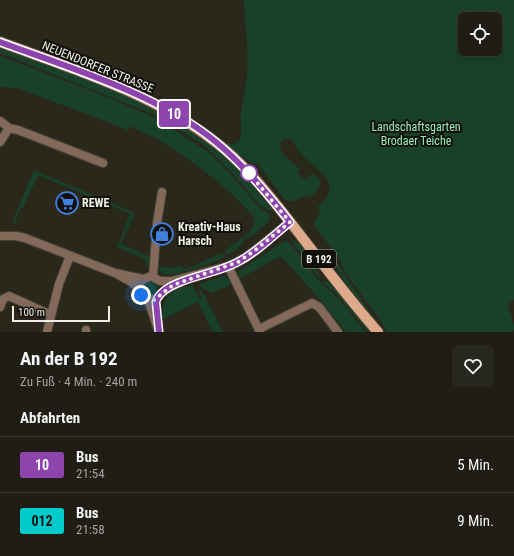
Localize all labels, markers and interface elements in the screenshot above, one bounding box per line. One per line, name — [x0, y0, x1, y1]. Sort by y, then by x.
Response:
map controls — [458, 12, 502, 56]
button: locate — [458, 12, 502, 56]
street label: NEUENDORFER STRASSE — [40, 38, 156, 96]
line badge: 10 — [156, 101, 192, 127]
text: 10 — [167, 106, 181, 122]
park label: Landschaftsgarten Brodaer Teiche — [371, 120, 461, 148]
unlabelled marker — [240, 164, 258, 182]
supermarket icon: REWE — [54, 190, 80, 216]
place label: REWE — [82, 196, 110, 210]
place label: Kreativ-Haus Harsch — [178, 220, 241, 248]
shop icon: Kreativ-Haus Harsch — [149, 221, 175, 247]
road number: B 192 — [302, 250, 336, 268]
your location — [131, 285, 151, 305]
scale bar — [12, 304, 110, 323]
text: 100 m — [18, 306, 45, 319]
button: heart — [452, 345, 494, 387]
text: An der B 192 — [20, 347, 118, 370]
text: Zu Fuß · 4 Min. · 240 m — [20, 374, 137, 389]
text: Abfahrten — [20, 409, 80, 427]
text: Bus — [76, 448, 99, 466]
text: 5 Min. — [457, 456, 494, 474]
text: 10 — [35, 457, 49, 473]
text: 21:54 — [76, 466, 105, 481]
text: Bus — [76, 504, 99, 522]
text: 9 Min. — [457, 512, 494, 530]
text: 012 — [31, 513, 53, 529]
text: 21:58 — [76, 522, 105, 537]

